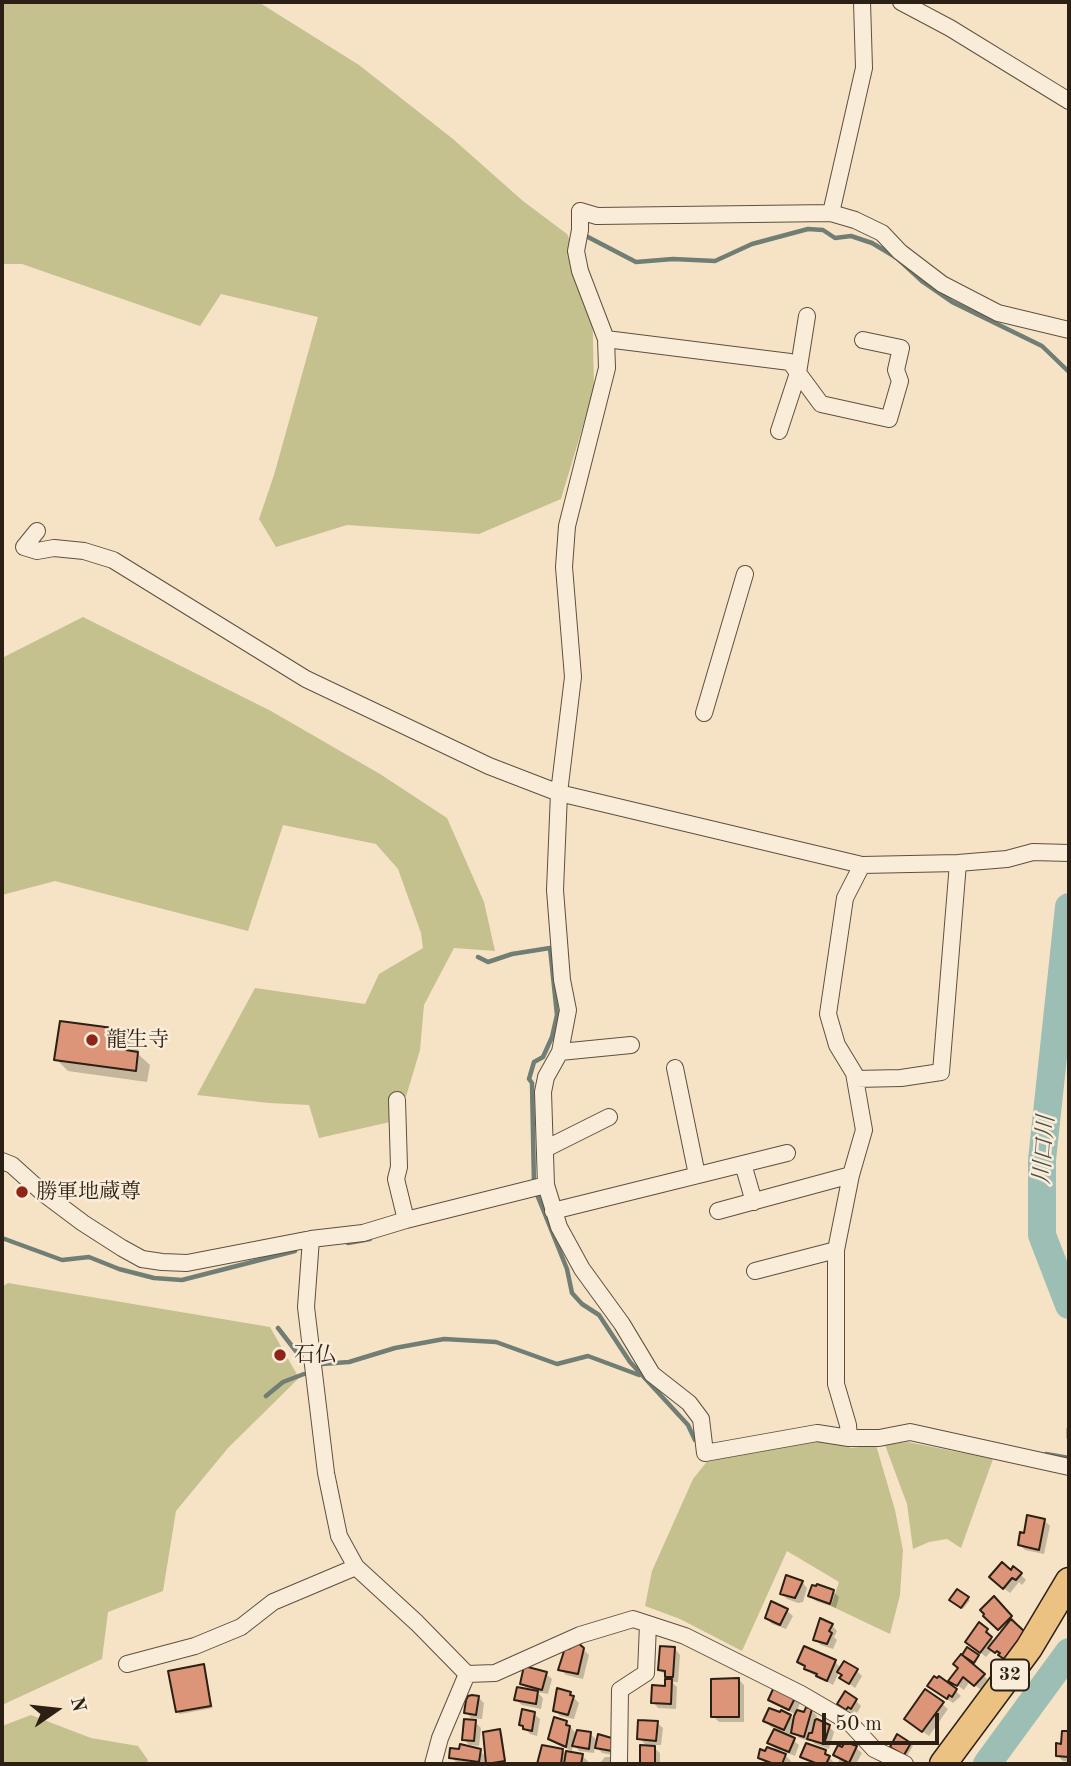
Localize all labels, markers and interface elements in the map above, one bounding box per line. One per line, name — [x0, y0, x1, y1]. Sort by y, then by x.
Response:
place label: 龍生寺 — [106, 1027, 169, 1053]
marker: 龍生寺 — [84, 1032, 100, 1048]
water label: 川口川 — [1029, 1115, 1061, 1185]
place label: 勝軍地蔵尊 — [36, 1179, 141, 1205]
marker: 勝軍地蔵尊 — [14, 1184, 30, 1200]
place label: 石仏 — [294, 1342, 336, 1368]
marker: 石仏 — [272, 1347, 288, 1363]
road number: 32 — [991, 1660, 1029, 1690]
north arrow — [21, 1675, 91, 1745]
text: N — [66, 1695, 88, 1714]
scale bar — [826, 1700, 943, 1744]
text: 50 m — [835, 1714, 882, 1735]

